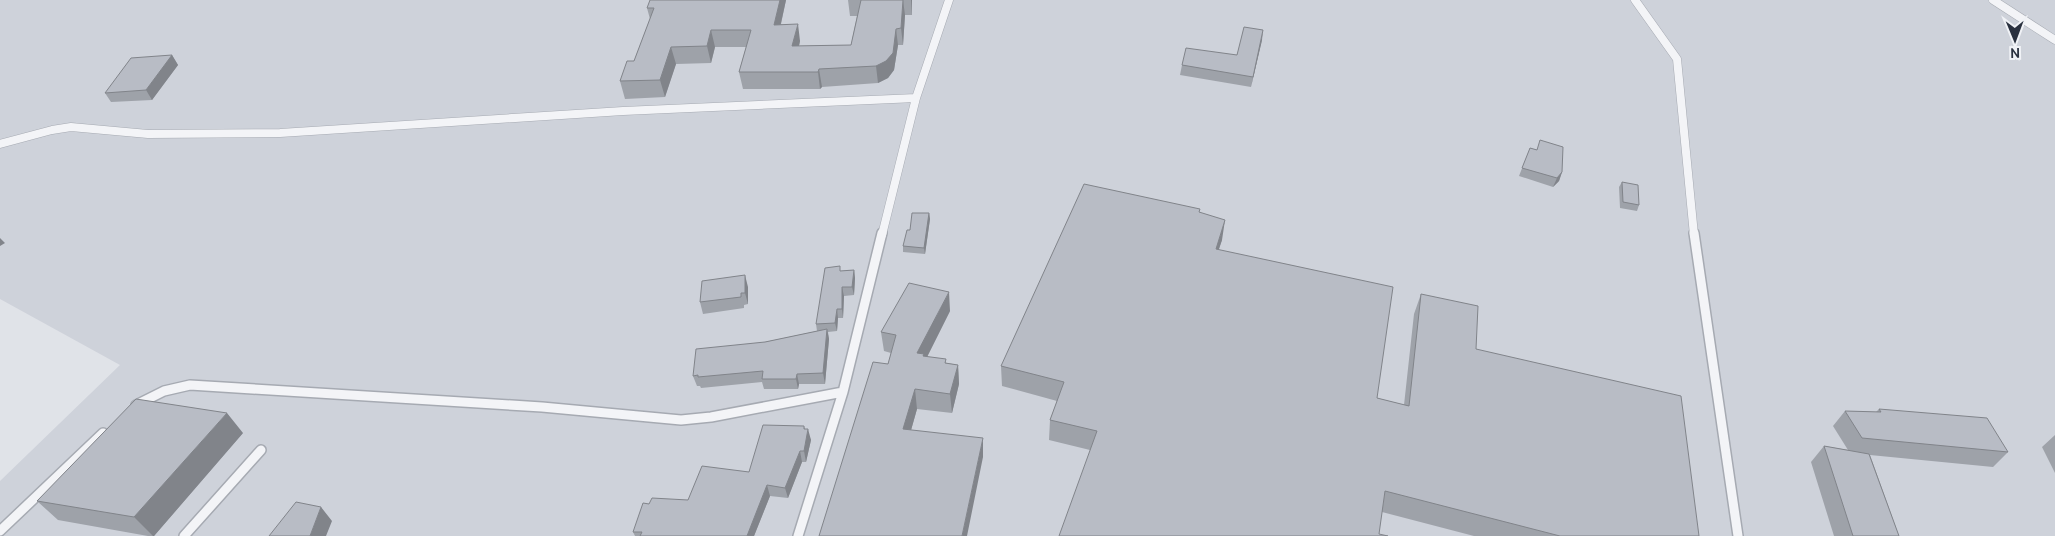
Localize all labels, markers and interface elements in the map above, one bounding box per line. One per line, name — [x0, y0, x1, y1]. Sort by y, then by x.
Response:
north arrow — [1990, 15, 2040, 65]
text: N — [2010, 44, 2020, 62]

